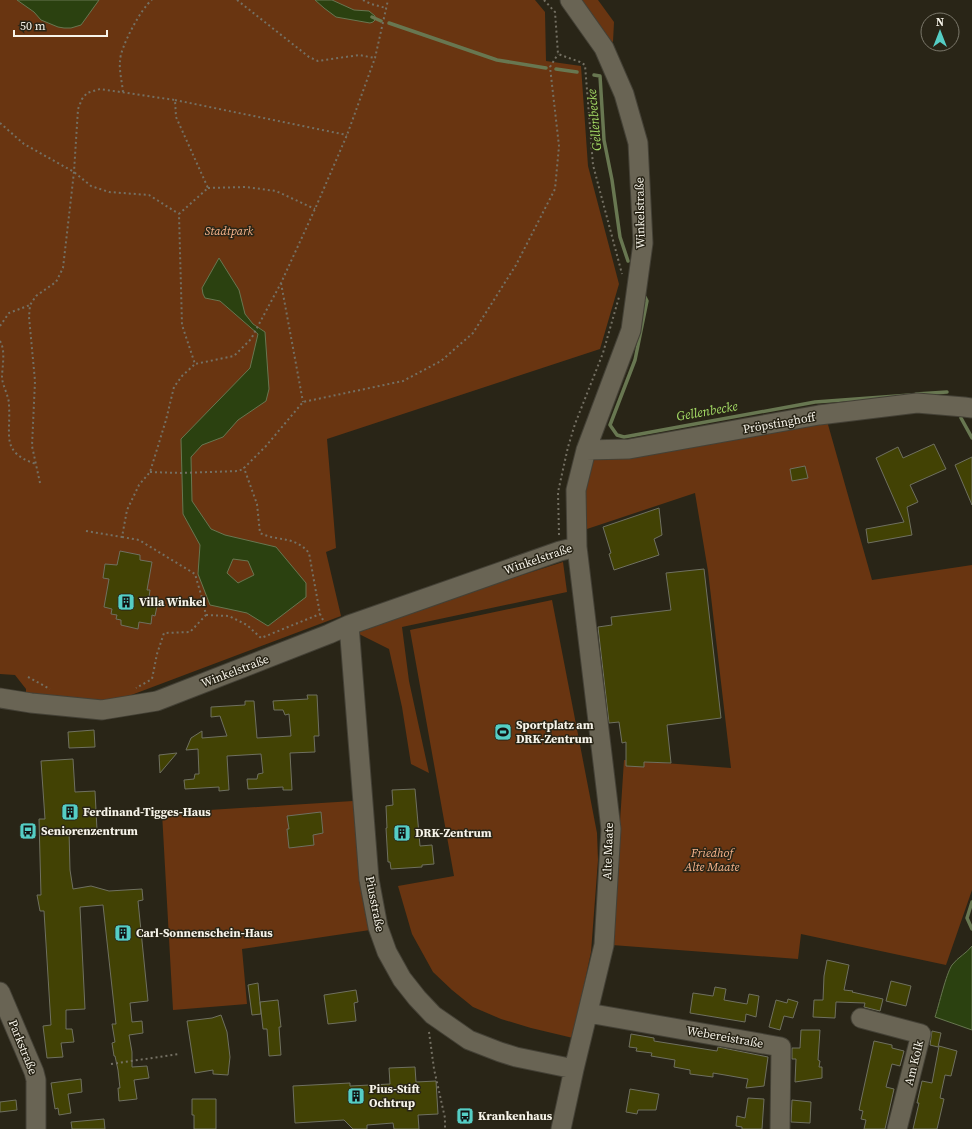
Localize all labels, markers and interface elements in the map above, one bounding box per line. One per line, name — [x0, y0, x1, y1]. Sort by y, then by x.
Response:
scale bar — [14, 12, 107, 38]
north arrow — [920, 12, 960, 52]
text: N — [936, 15, 944, 30]
text: 50 m — [20, 18, 46, 34]
water label: Gellenbecke — [583, 88, 605, 152]
street label: Winkelstraße — [631, 177, 649, 249]
park label: Stadtpark — [205, 223, 254, 239]
water label: Gellenbecke — [675, 397, 740, 425]
street label: Pröpstinghoff — [742, 409, 817, 437]
street label: Winkelstraße — [502, 540, 574, 578]
building icon: Villa Winkel — [116, 592, 136, 612]
place label: Villa Winkel — [139, 594, 206, 610]
street label: Winkelstraße — [199, 651, 271, 691]
place label: Sportplatz am DRK-Zentrum — [516, 717, 594, 747]
sports icon: Sportplatz am DRK-Zentrum — [493, 722, 513, 742]
building icon: Ferdinand-Tigges-Haus — [60, 802, 80, 822]
place label: Ferdinand-Tigges-Haus — [83, 804, 211, 820]
bus stop icon: Seniorenzentrum — [18, 821, 38, 841]
street label: Alte Maate — [599, 822, 617, 880]
place label: Seniorenzentrum — [41, 823, 138, 839]
building icon: DRK-Zentrum — [392, 823, 412, 843]
place label: DRK-Zentrum — [415, 825, 492, 841]
park label: Friedhof Alte Maate — [684, 845, 740, 875]
street label: Piusstraße — [362, 875, 388, 933]
building icon: Carl-Sonnenschein-Haus — [113, 923, 133, 943]
place label: Carl-Sonnenschein-Haus — [136, 925, 273, 941]
street label: Parkstraße — [5, 1017, 41, 1077]
street label: Webereistraße — [685, 1022, 765, 1052]
street label: Am Kolk — [901, 1038, 927, 1087]
place label: Pius-Stift Ochtrup — [369, 1081, 420, 1111]
building icon: Pius-Stift Ochtrup — [346, 1086, 366, 1106]
bus stop icon: Krankenhaus — [455, 1106, 475, 1126]
place label: Krankenhaus — [478, 1108, 553, 1124]

